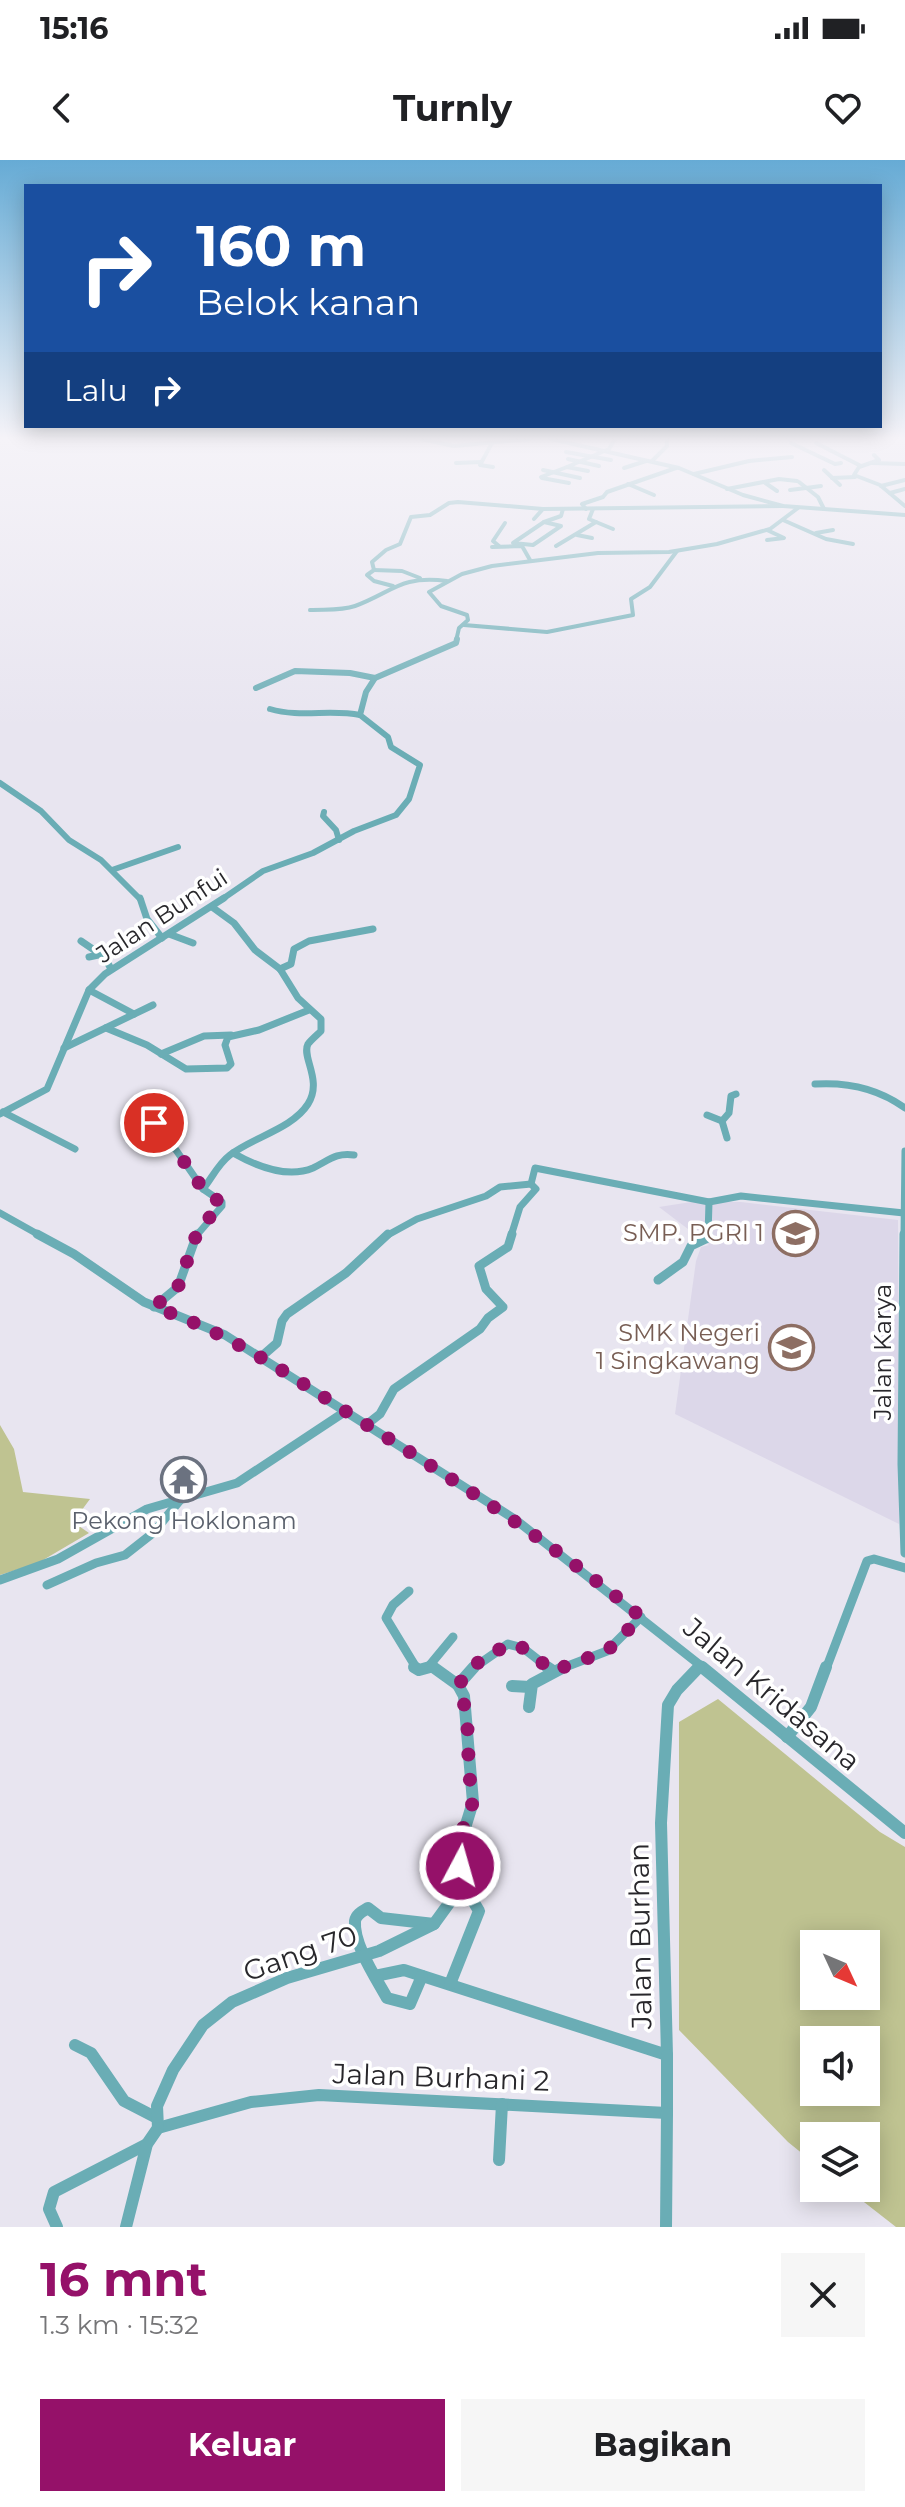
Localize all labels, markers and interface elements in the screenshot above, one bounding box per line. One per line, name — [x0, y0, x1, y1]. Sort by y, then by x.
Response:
text: 15:16 — [40, 10, 108, 47]
icon: back — [40, 86, 84, 130]
text: Turnly — [393, 86, 512, 130]
icon: heart — [821, 86, 865, 130]
text: 160 m — [196, 212, 366, 280]
icon: right — [64, 216, 168, 320]
text: Belok kanan — [196, 280, 420, 324]
icon: right — [144, 368, 188, 412]
text: Lalu — [64, 372, 128, 409]
street label: Jalan Bunfui — [90, 862, 233, 969]
pin — [120, 1089, 188, 1157]
icon: arrive — [132, 1101, 176, 1145]
school or university icon: SMP. PGRI 1 — [771, 1209, 819, 1257]
place label: SMP. PGRI 1 — [623, 1218, 764, 1247]
street label: Jalan Karya — [868, 1284, 897, 1421]
place label: SMK Negeri 1 Singkawang — [596, 1318, 760, 1375]
school or university icon: SMK Negeri 1 Singkawang — [767, 1323, 815, 1371]
temple icon: Pekong Hoklonam — [160, 1455, 208, 1503]
place label: Pekong Hoklonam — [71, 1506, 297, 1535]
street label: Jalan Kridasana — [676, 1610, 867, 1778]
position arrow — [418, 1824, 502, 1908]
street label: Jalan Burhan — [621, 1843, 659, 2030]
street label: Gang 70 — [239, 1918, 361, 1988]
north arrow — [800, 1930, 880, 2010]
map controls — [800, 1930, 880, 2202]
button: sound — [800, 2026, 880, 2106]
street label: Jalan Burhani 2 — [331, 2056, 550, 2098]
button: layers — [800, 2122, 880, 2202]
text: 16 mnt — [40, 2250, 207, 2308]
button: close — [781, 2253, 865, 2337]
text: 1.3 km · 15:32 — [40, 2309, 199, 2341]
button: Keluar — [40, 2399, 445, 2491]
button: Bagikan — [461, 2399, 865, 2491]

